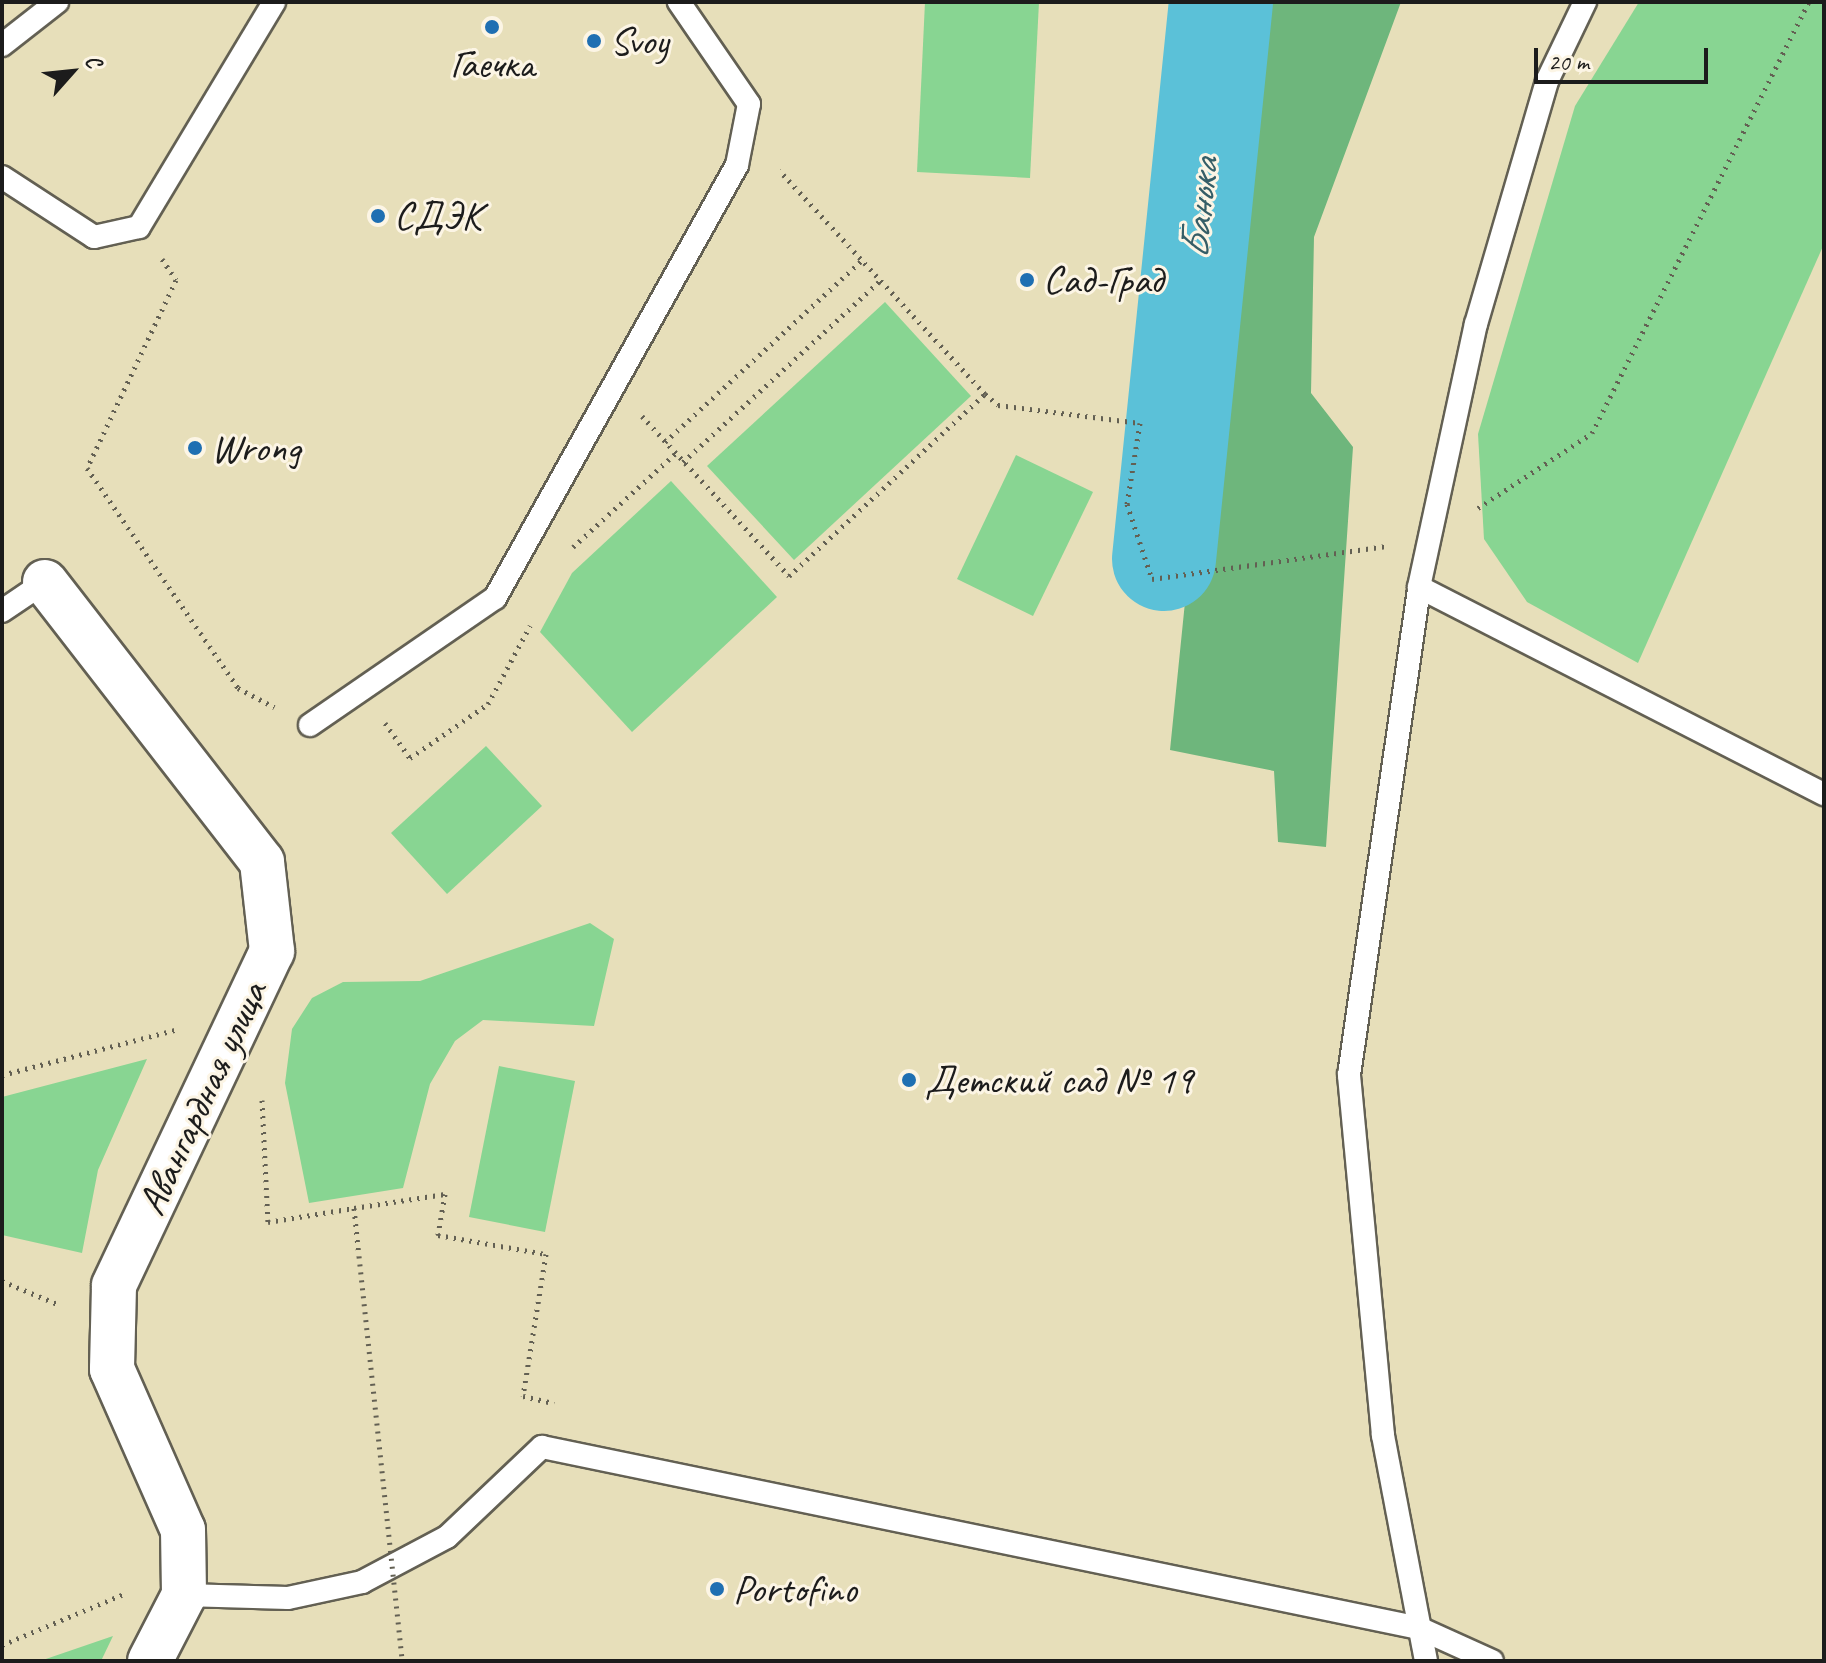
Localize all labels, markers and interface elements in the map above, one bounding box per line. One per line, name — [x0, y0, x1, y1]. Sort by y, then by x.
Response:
place label: Svoy — [610, 17, 668, 65]
marker: Гаечка — [483, 18, 501, 36]
north arrow — [32, 32, 112, 112]
marker: Svoy — [585, 32, 603, 50]
scale bar — [1538, 32, 1712, 82]
place label: Гаечка — [450, 40, 534, 88]
text: 20 m — [1548, 47, 1589, 77]
text: С — [78, 50, 108, 72]
water label: Банька — [1170, 156, 1230, 262]
place label: СДЭК — [394, 192, 482, 240]
marker: СДЭК — [369, 207, 387, 225]
place label: Сад-Град — [1043, 256, 1163, 304]
marker: Сад-Град — [1018, 271, 1036, 289]
place label: Wrong — [211, 424, 301, 472]
marker: Wrong — [186, 439, 204, 457]
street label: Авангардная улица — [127, 973, 277, 1223]
place label: Детский сад № 19 — [925, 1056, 1193, 1104]
marker: Детский сад № 19 — [900, 1071, 918, 1089]
place label: Portofino — [733, 1565, 857, 1613]
marker: Portofino — [708, 1580, 726, 1598]

